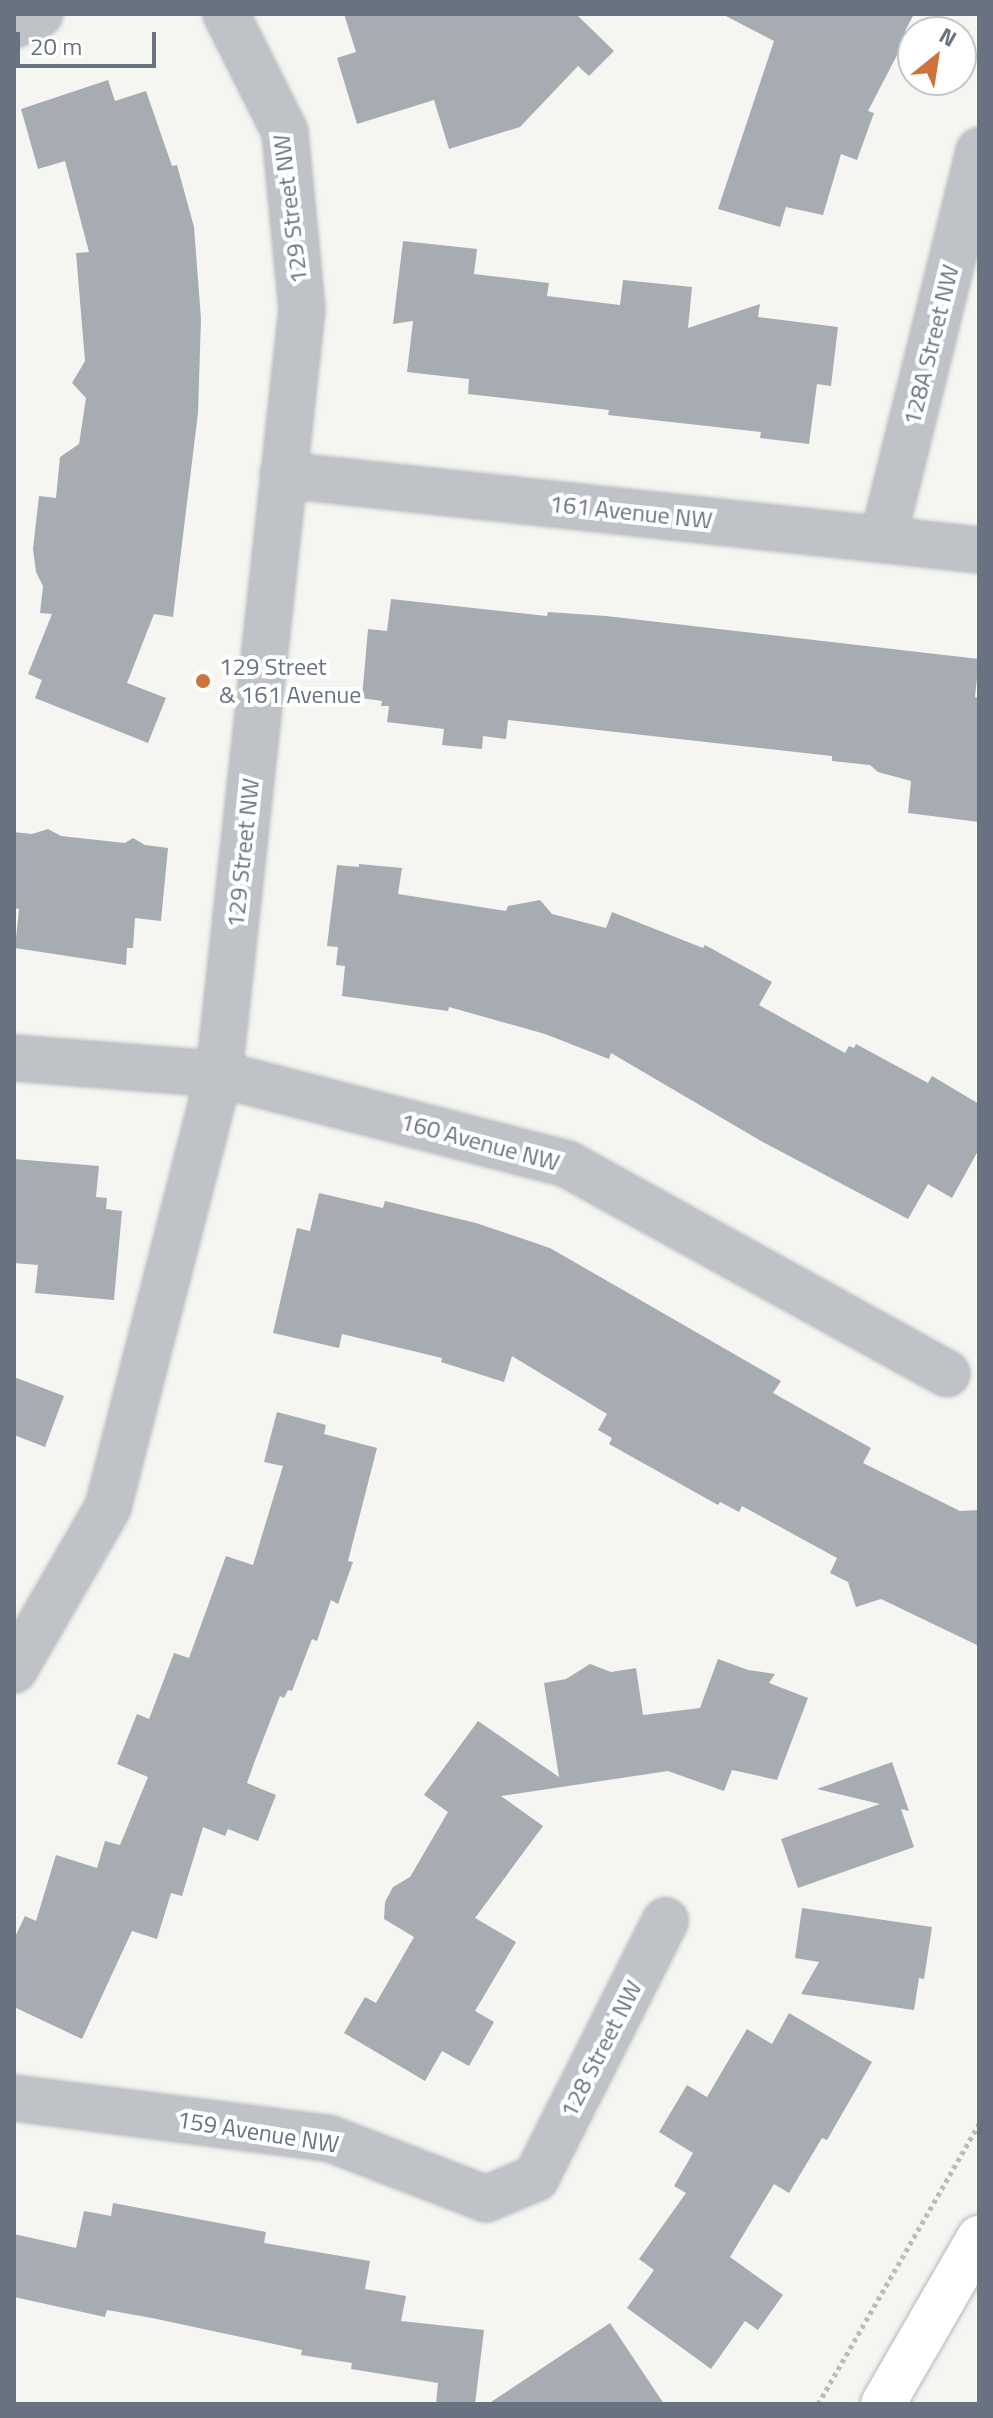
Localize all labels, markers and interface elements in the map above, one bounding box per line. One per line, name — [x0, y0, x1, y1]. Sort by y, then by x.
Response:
scale bar — [20, 16, 160, 66]
north arrow — [897, 16, 977, 96]
text: N — [933, 18, 963, 55]
text: 20 m — [30, 28, 82, 64]
street label: 129 Street NW — [267, 133, 313, 285]
street label: 128A Street NW — [897, 262, 965, 428]
street label: 161 Avenue NW — [548, 489, 714, 535]
place label: 129 Street & 161 Avenue — [219, 653, 361, 709]
marker: 129 Street & 161 Avenue — [194, 672, 212, 690]
street label: 129 Street NW — [221, 777, 265, 929]
street label: 160 Avenue NW — [397, 1107, 563, 1177]
street label: 128 Street NW — [554, 1976, 648, 2122]
street label: 159 Avenue NW — [175, 2105, 341, 2159]

